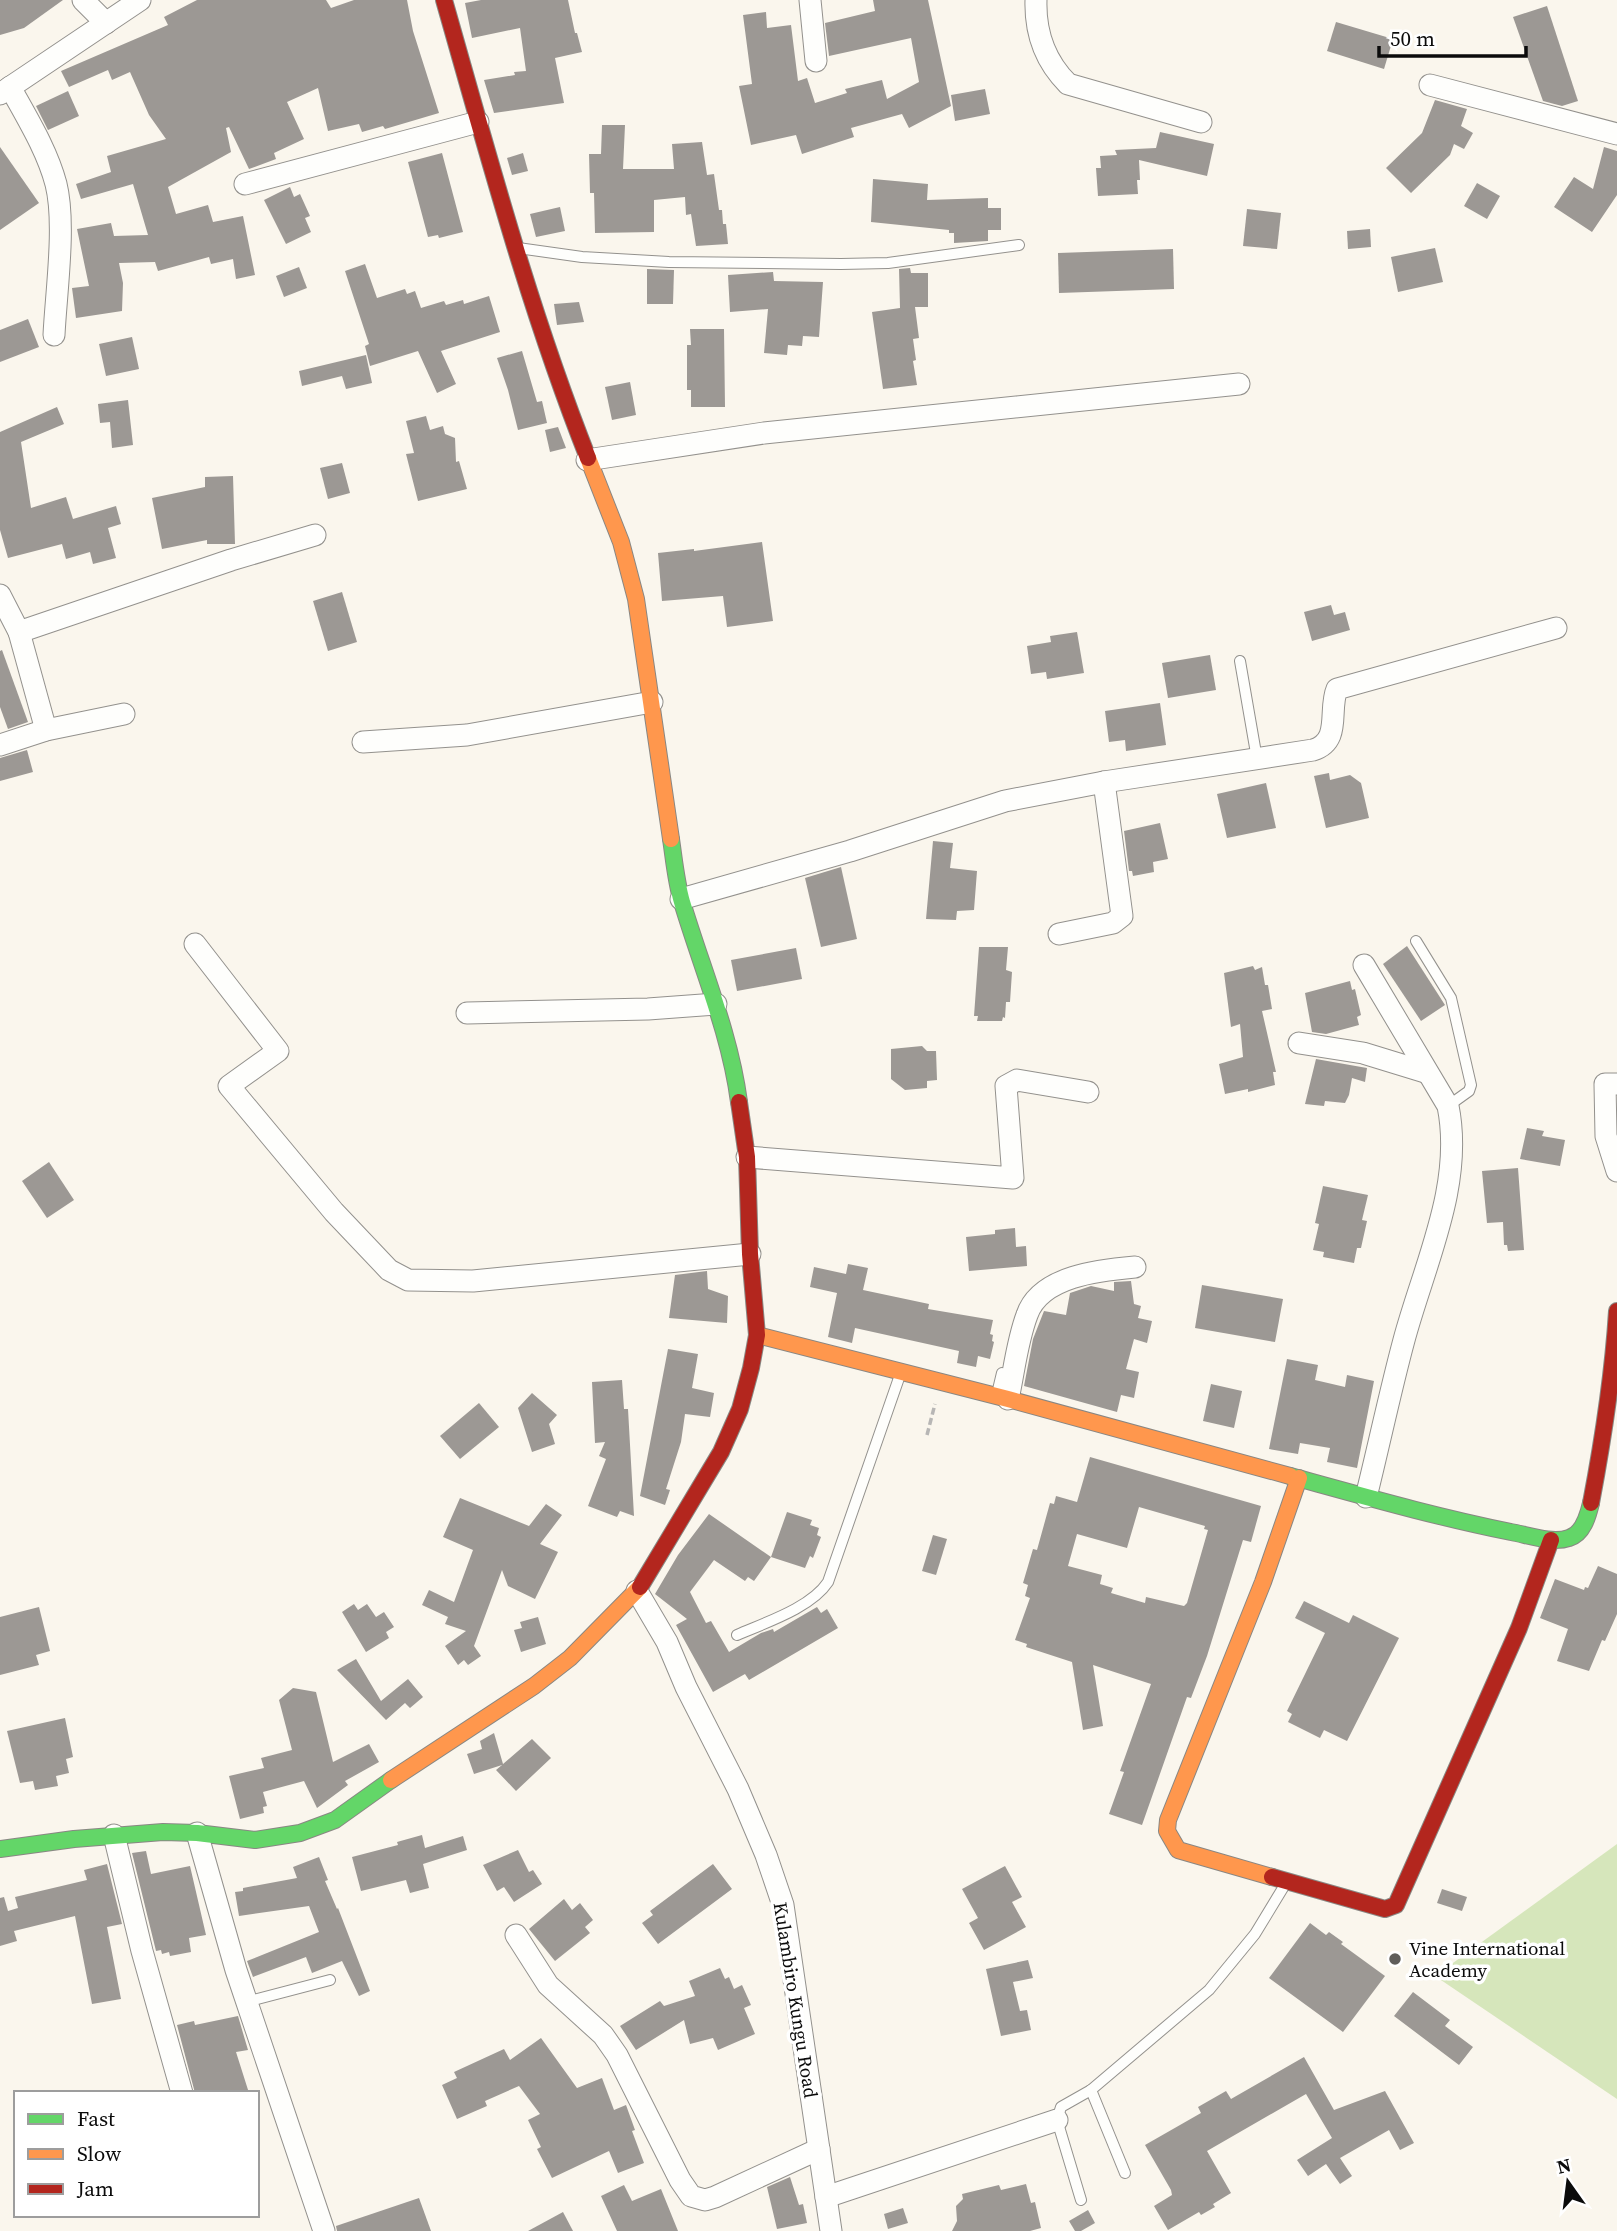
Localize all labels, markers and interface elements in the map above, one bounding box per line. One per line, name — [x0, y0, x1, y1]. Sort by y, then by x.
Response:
scale bar — [1379, 14, 1526, 58]
text: 50 m — [1390, 24, 1435, 53]
street label: Kulambiro Kungu Road — [768, 1900, 824, 2100]
place label: Vine International Academy — [1409, 1935, 1566, 1983]
marker: Vine International Academy — [1387, 1951, 1403, 1967]
legend — [14, 2091, 259, 2217]
text: Fast — [77, 2104, 115, 2133]
text: Slow — [77, 2139, 121, 2168]
north arrow — [1533, 2147, 1603, 2217]
text: N — [1554, 2151, 1574, 2180]
text: Jam — [76, 2174, 114, 2203]

